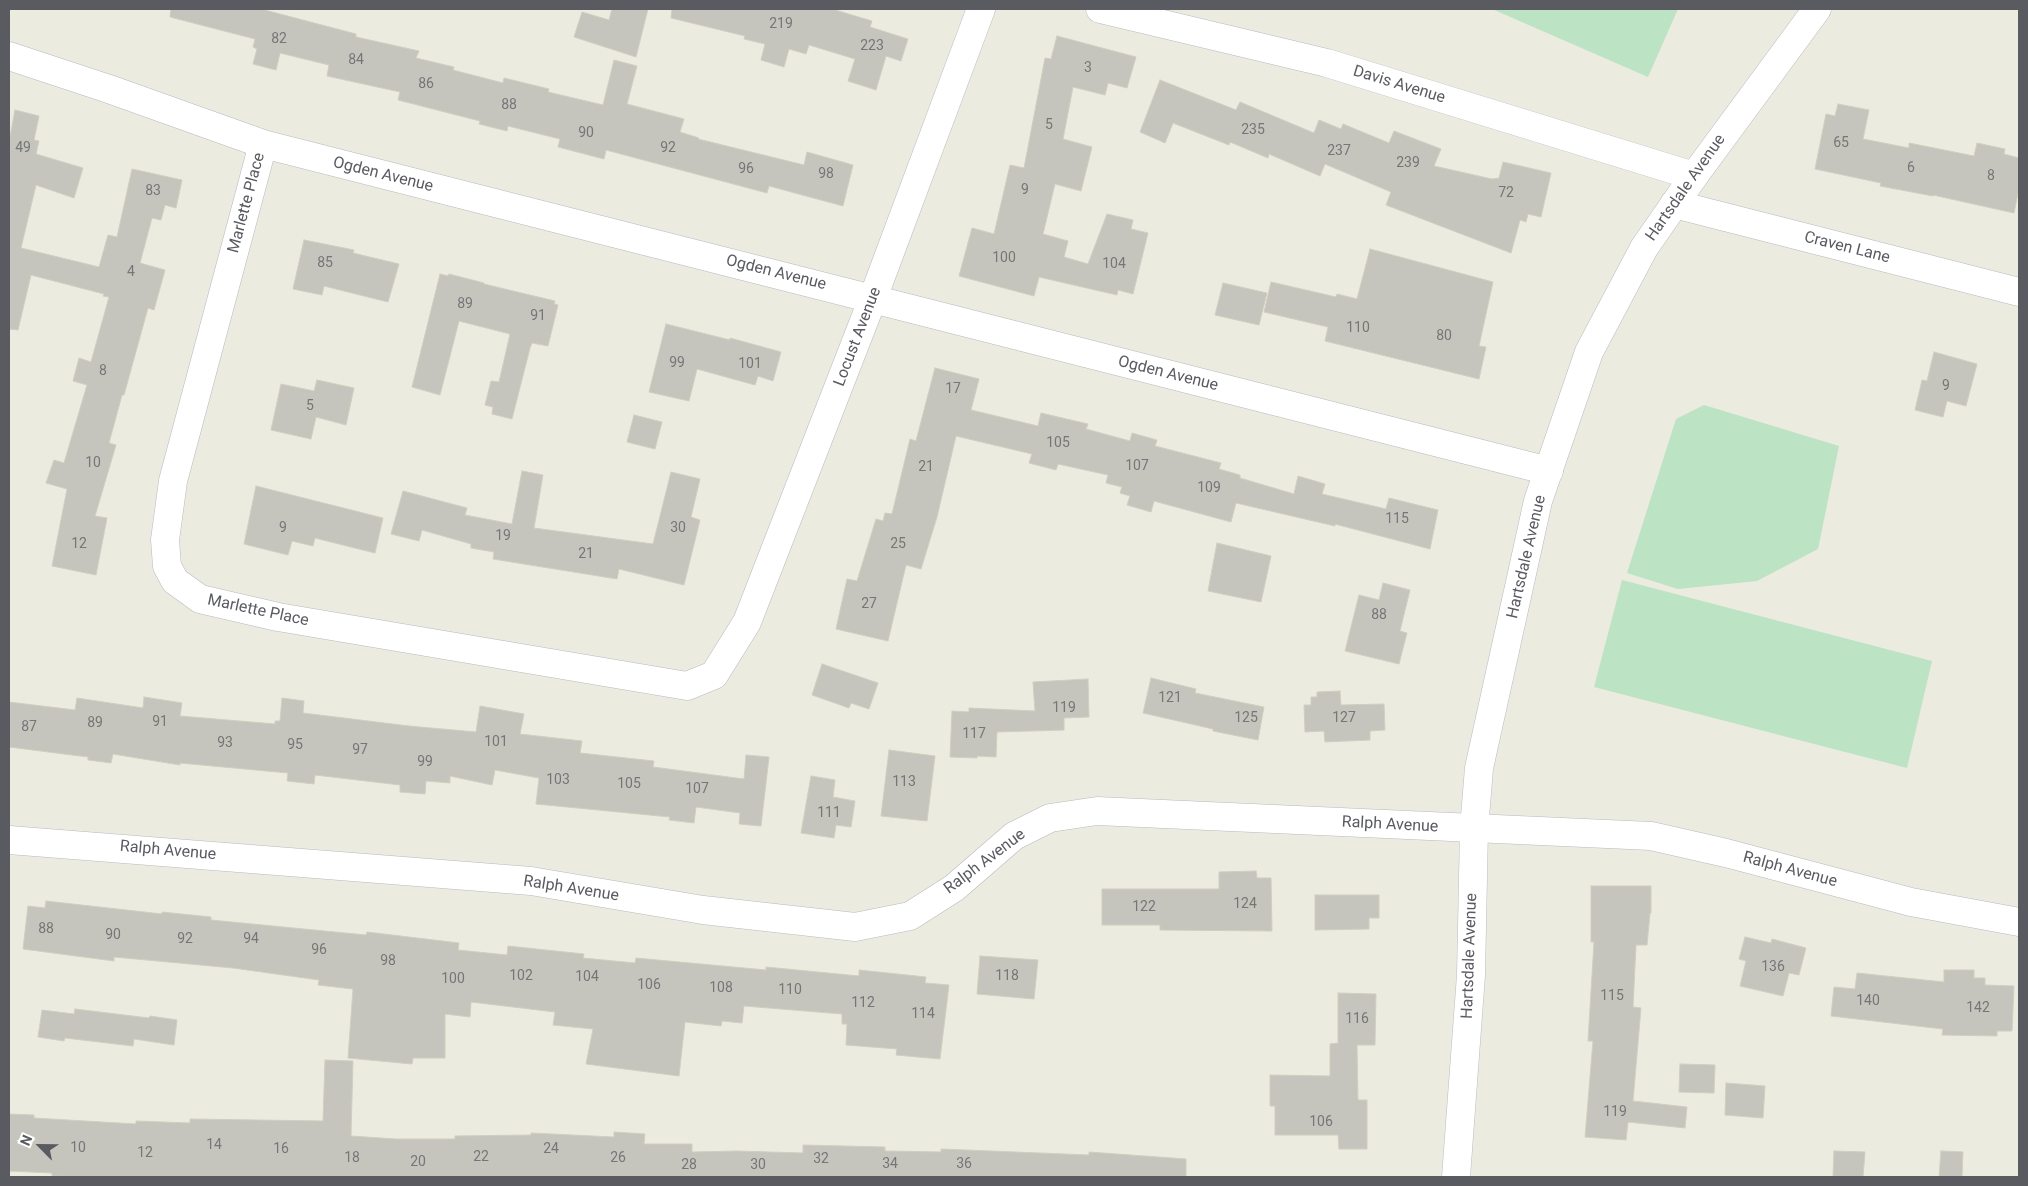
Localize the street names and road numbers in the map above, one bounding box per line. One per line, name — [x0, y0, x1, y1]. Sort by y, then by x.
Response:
street label: Davis Avenue — [1351, 62, 1447, 108]
street label: Hartsdale Avenue — [1642, 131, 1730, 245]
street label: Marlette Place — [224, 151, 270, 255]
street label: Ogden Avenue — [331, 153, 435, 197]
street label: Craven Lane — [1802, 228, 1892, 268]
street label: Ogden Avenue — [724, 251, 828, 295]
street label: Locust Avenue — [830, 285, 886, 389]
street label: Ogden Avenue — [1116, 352, 1220, 396]
street label: Hartsdale Avenue — [1503, 494, 1551, 620]
street label: Marlette Place — [206, 591, 310, 631]
street label: Ralph Avenue — [1341, 813, 1439, 837]
street label: Ralph Avenue — [941, 825, 1029, 899]
street label: Ralph Avenue — [119, 837, 217, 865]
street label: Ralph Avenue — [1741, 848, 1839, 892]
street label: Ralph Avenue — [522, 872, 620, 906]
street label: Hartsdale Avenue — [1458, 893, 1482, 1019]

